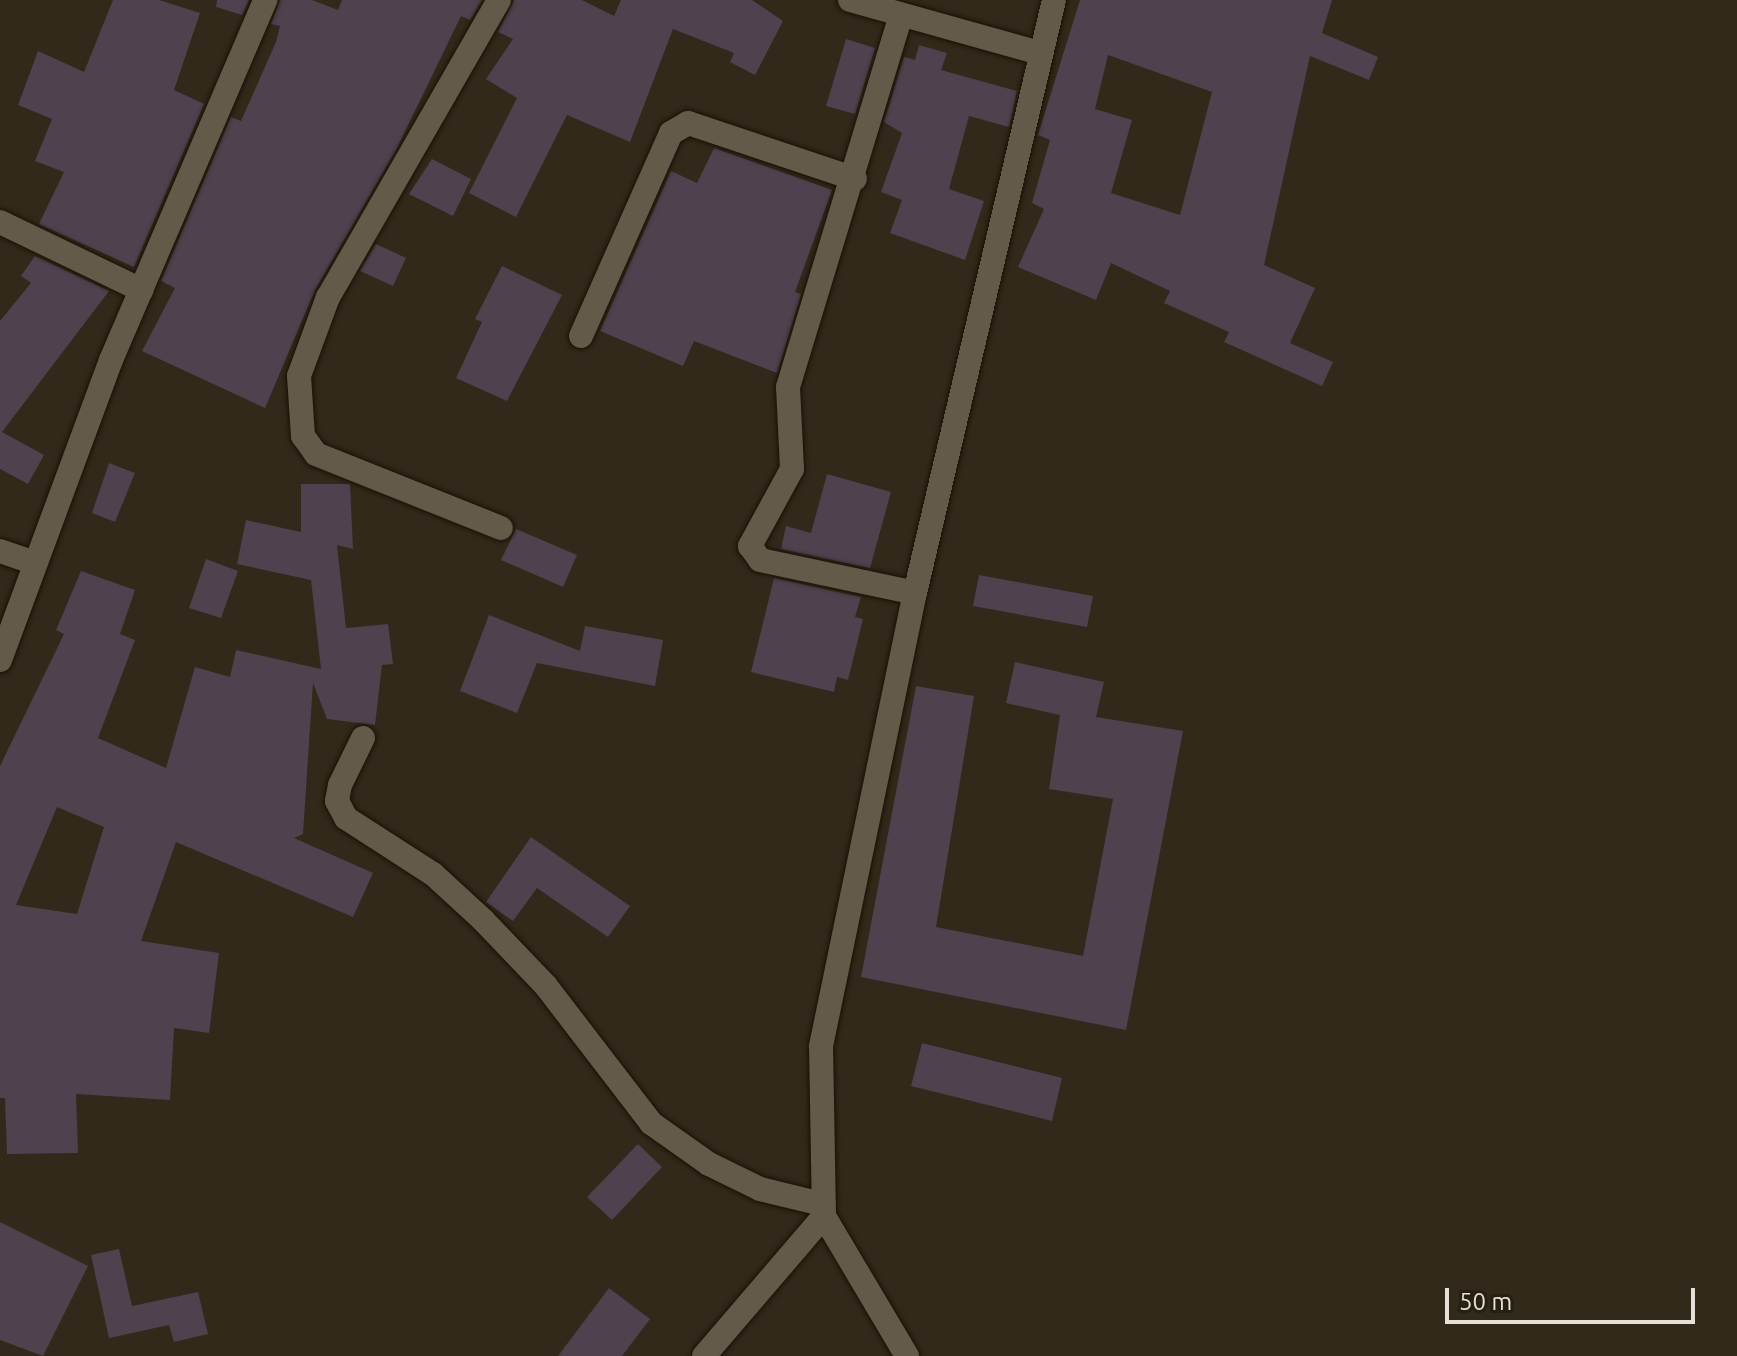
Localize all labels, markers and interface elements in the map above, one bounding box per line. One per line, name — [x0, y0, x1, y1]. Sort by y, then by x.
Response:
scale bar — [1449, 1272, 1699, 1322]
text: 50 m — [1459, 1288, 1512, 1315]

